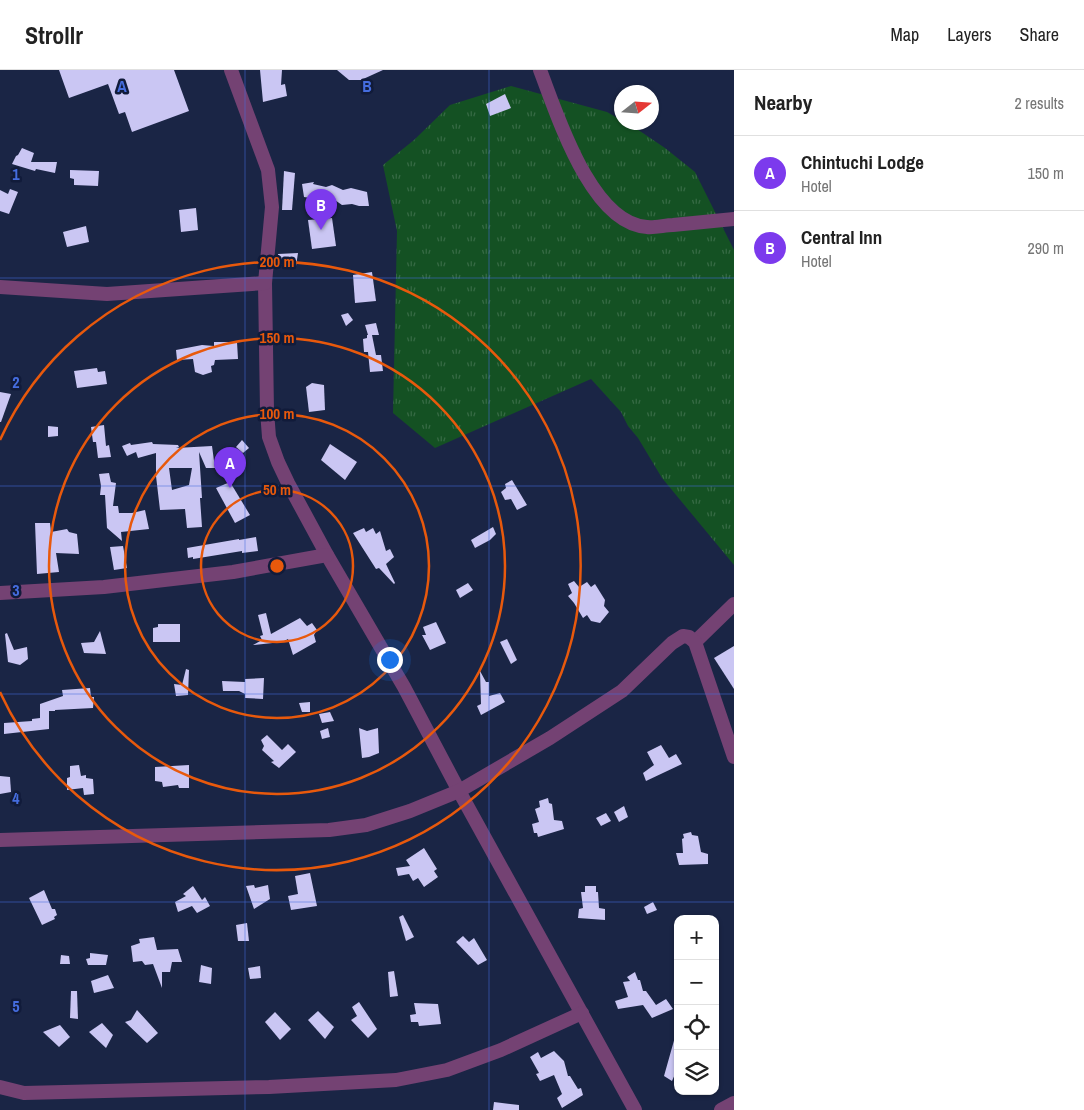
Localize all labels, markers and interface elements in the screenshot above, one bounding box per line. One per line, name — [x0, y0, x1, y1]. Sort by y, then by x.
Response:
text: Strollr — [25, 19, 83, 51]
text: Map — [891, 22, 919, 47]
text: Layers — [947, 22, 992, 47]
text: Share — [1020, 22, 1059, 47]
text: A — [117, 75, 127, 97]
text: B — [362, 75, 372, 97]
north arrow — [614, 85, 659, 130]
text: Nearby — [754, 88, 812, 117]
text: 2 results — [1014, 92, 1064, 114]
text: Chintuchi Lodge — [801, 149, 924, 175]
text: A — [765, 162, 775, 184]
text: 150 m — [1028, 162, 1064, 184]
text: 1 — [12, 163, 20, 185]
text: Hotel — [801, 175, 832, 197]
pin: B — [305, 189, 337, 230]
text: Central Inn — [801, 224, 882, 250]
text: B — [765, 237, 775, 259]
text: 290 m — [1028, 237, 1064, 259]
text: Hotel — [801, 250, 832, 272]
text: 200 m — [260, 251, 294, 272]
text: 150 m — [260, 327, 294, 348]
text: 2 — [12, 371, 20, 393]
text: 100 m — [260, 403, 294, 424]
pin: A — [214, 447, 246, 488]
text: 50 m — [263, 479, 291, 500]
centre of rings — [268, 557, 286, 575]
text: 3 — [12, 579, 20, 601]
your location — [377, 647, 403, 673]
text: 4 — [12, 787, 20, 809]
map controls — [674, 915, 719, 1095]
button: + — [674, 915, 719, 960]
button: − — [674, 960, 719, 1005]
text: 5 — [12, 995, 20, 1017]
button: locate — [674, 1005, 719, 1050]
button: layers — [674, 1050, 719, 1095]

